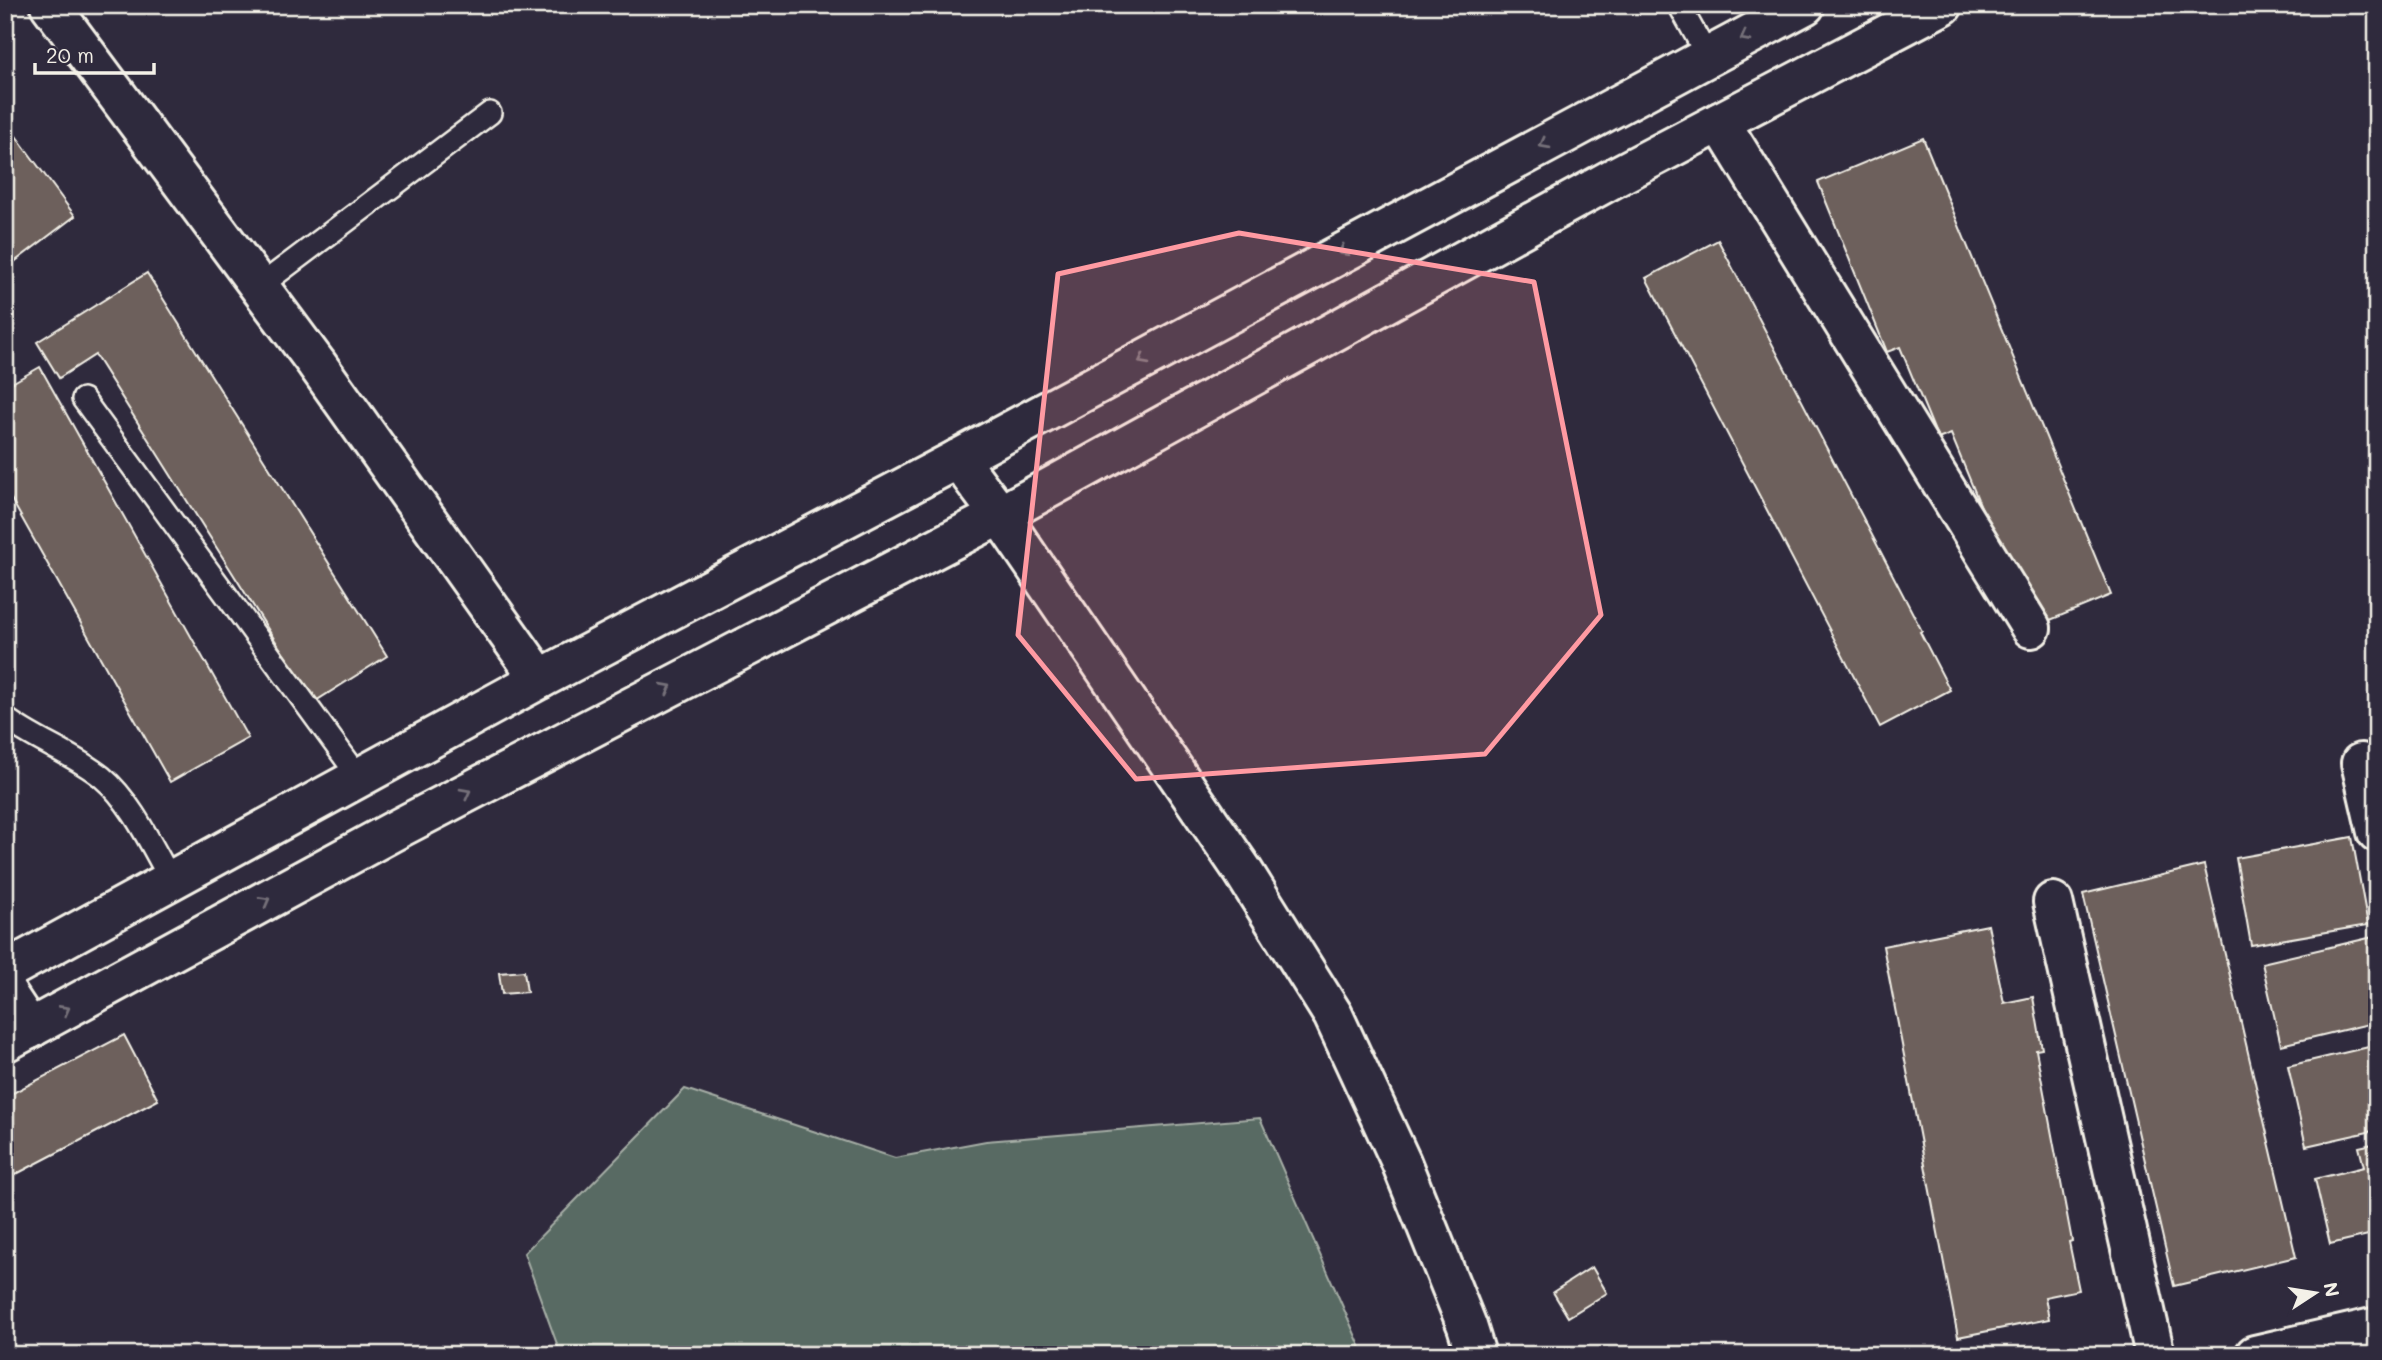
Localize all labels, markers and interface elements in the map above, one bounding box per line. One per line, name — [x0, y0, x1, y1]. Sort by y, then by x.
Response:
one-way arrow — [1739, 29, 1752, 43]
scale bar — [35, 32, 154, 76]
text: 20 m — [46, 41, 94, 68]
one-way arrow — [1539, 136, 1551, 150]
one-way arrow — [1338, 243, 1350, 257]
one-way arrow — [1138, 351, 1150, 365]
one-way arrow — [660, 683, 672, 697]
one-way arrow — [458, 788, 471, 802]
one-way arrow — [258, 896, 270, 909]
one-way arrow — [58, 1005, 70, 1018]
north arrow — [2280, 1258, 2350, 1328]
text: N — [2318, 1280, 2346, 1299]

